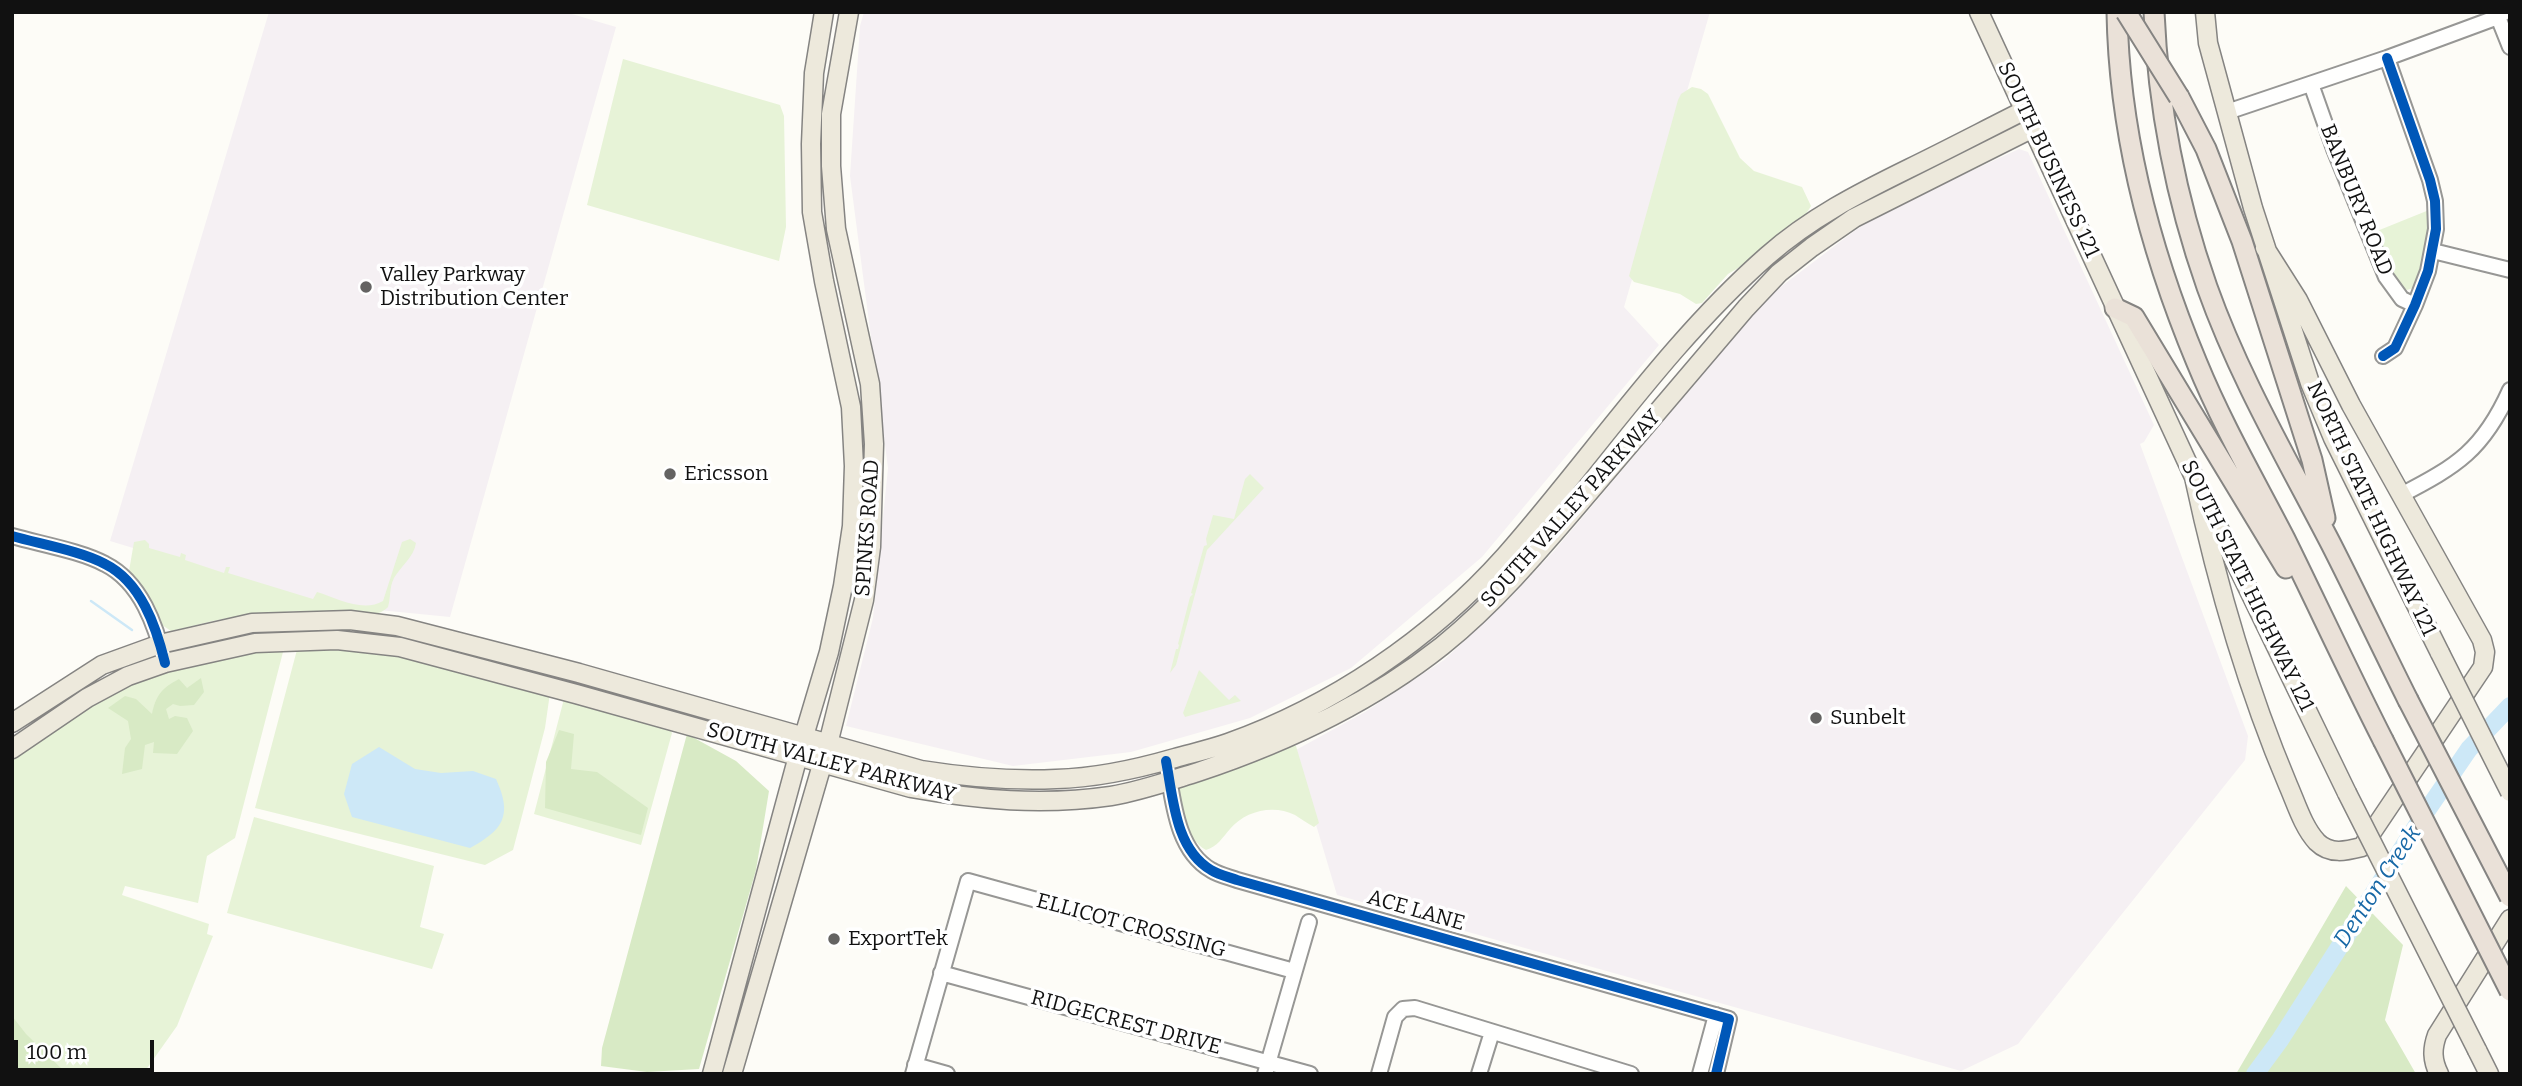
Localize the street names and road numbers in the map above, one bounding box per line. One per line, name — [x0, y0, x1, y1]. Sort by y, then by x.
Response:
street label: SOUTH BUSINESS 121 — [1992, 58, 2104, 262]
street label: BANBURY ROAD — [2314, 121, 2398, 279]
street label: NORTH STATE HIGHWAY 121 — [2301, 378, 2441, 640]
street label: SOUTH VALLEY PARKWAY — [1476, 405, 1666, 613]
street label: SOUTH STATE HIGHWAY 121 — [2175, 456, 2319, 716]
street label: SPINKS ROAD — [851, 459, 885, 597]
street label: SOUTH VALLEY PARKWAY — [704, 718, 958, 808]
street label: ACE LANE — [1364, 885, 1468, 937]
street label: ELLICOT CROSSING — [1034, 889, 1228, 963]
street label: RIDGECREST DRIVE — [1028, 985, 1224, 1061]

